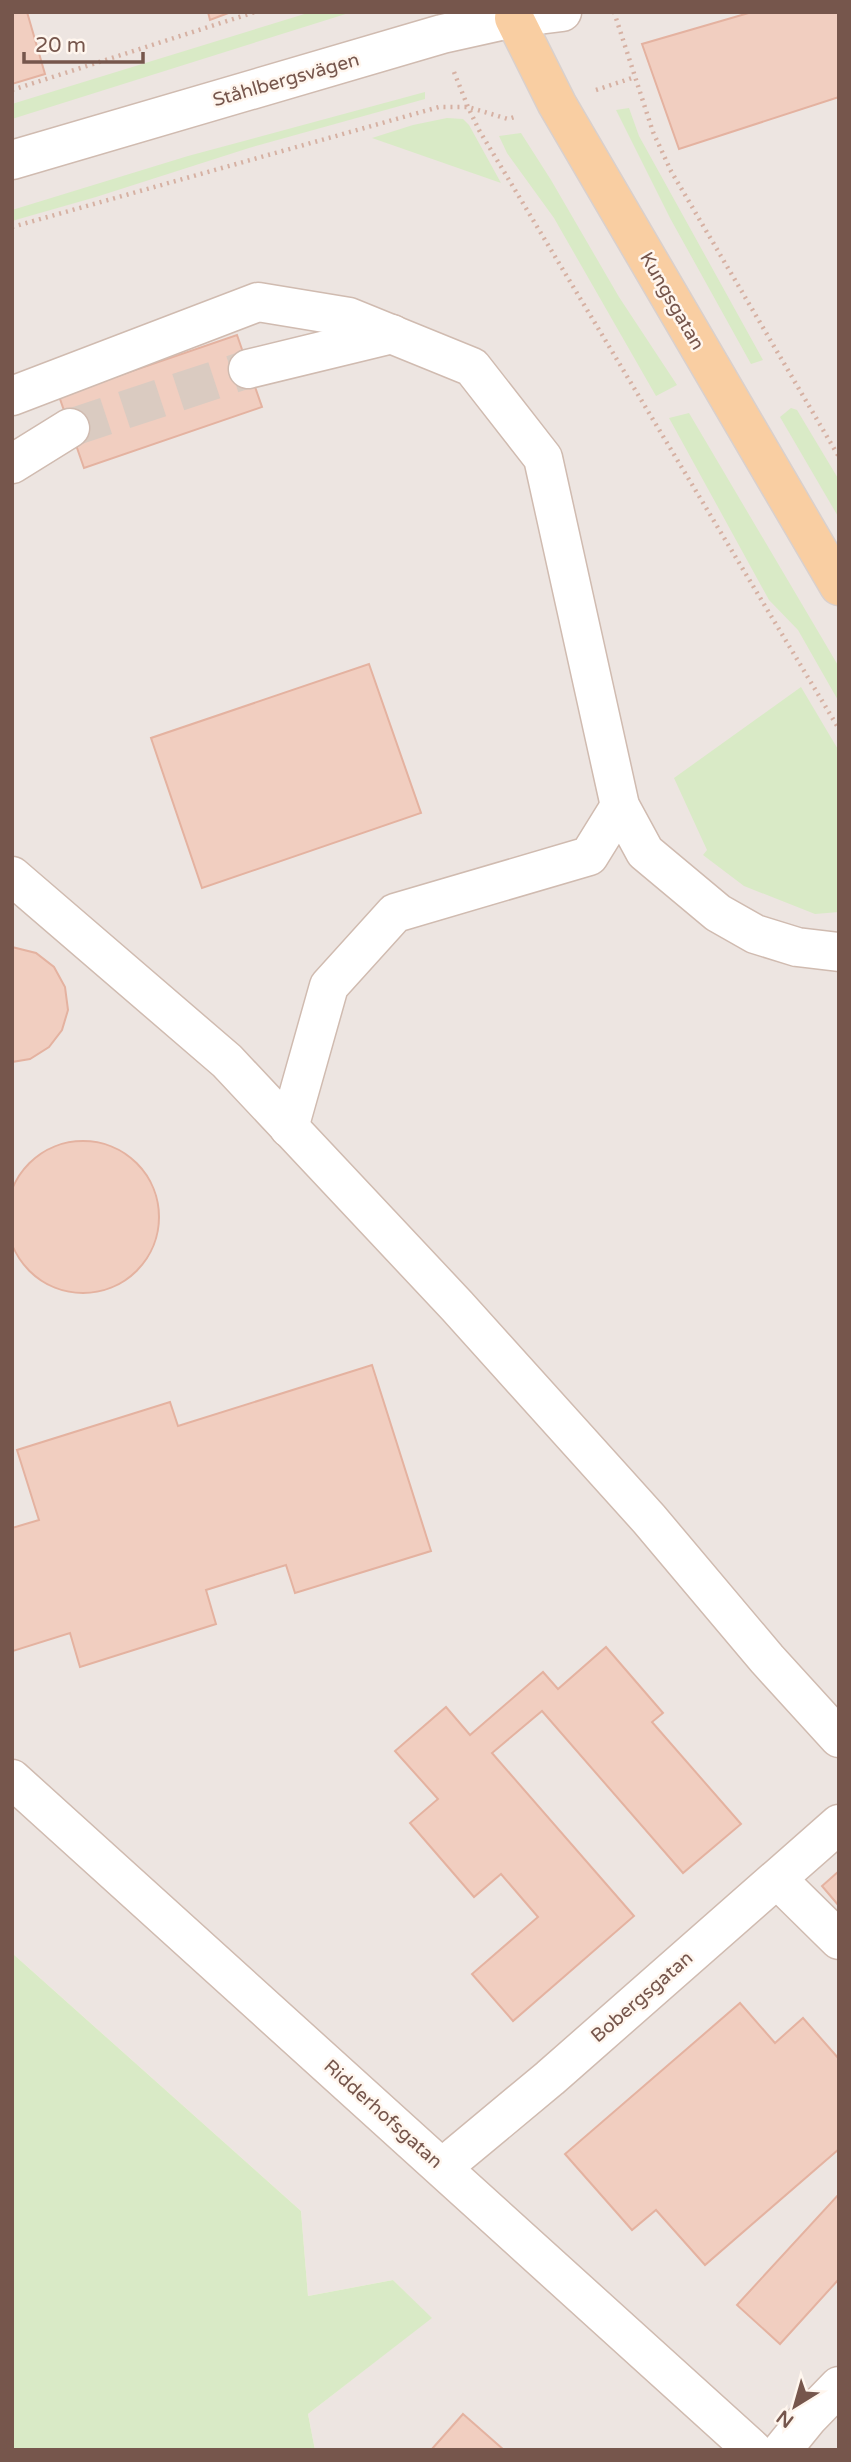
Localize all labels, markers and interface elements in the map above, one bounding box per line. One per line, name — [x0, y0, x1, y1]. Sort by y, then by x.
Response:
scale bar — [24, 21, 144, 65]
text: 20 m — [35, 33, 86, 58]
street label: Ståhlbergsvägen — [210, 49, 362, 111]
street label: Kungsgatan — [635, 248, 709, 354]
street label: Bobergsgatan — [587, 1947, 697, 2047]
street label: Ridderhofsgatan — [319, 2055, 447, 2173]
north arrow — [760, 2371, 830, 2441]
text: N — [773, 2405, 798, 2432]

